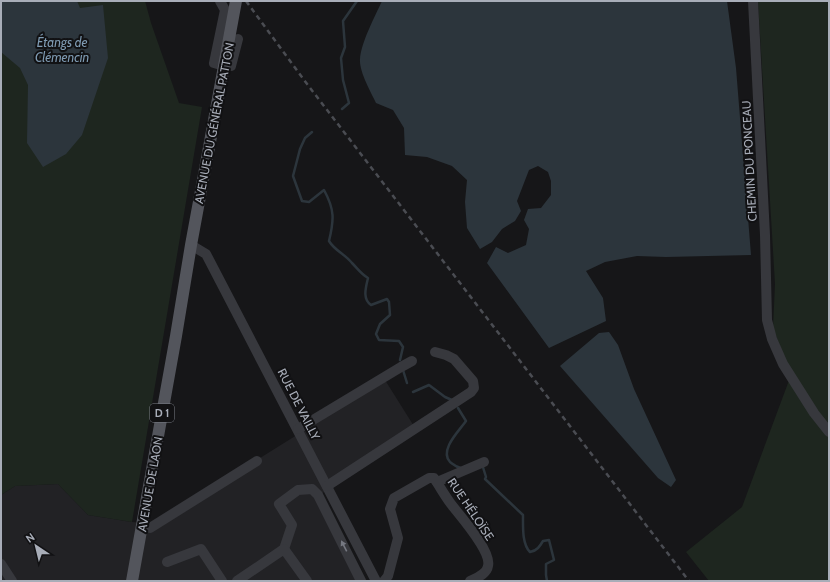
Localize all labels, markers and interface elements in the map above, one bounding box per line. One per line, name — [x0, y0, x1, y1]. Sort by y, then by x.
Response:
water label: Étangs de Clémencin — [35, 33, 89, 65]
street label: AVENUE DU GÉNÉRAL PATTON — [191, 41, 237, 205]
street label: CHEMIN DU PONCEAU — [738, 100, 760, 222]
street label: RUE DE VAILLY — [275, 366, 324, 442]
road number: D 1 — [150, 404, 174, 422]
street label: AVENUE DE LAON — [134, 435, 166, 533]
street label: RUE HÉLOÏSE — [445, 475, 498, 543]
north arrow — [16, 526, 56, 566]
text: N — [23, 530, 37, 546]
one-way arrow — [341, 540, 347, 552]

